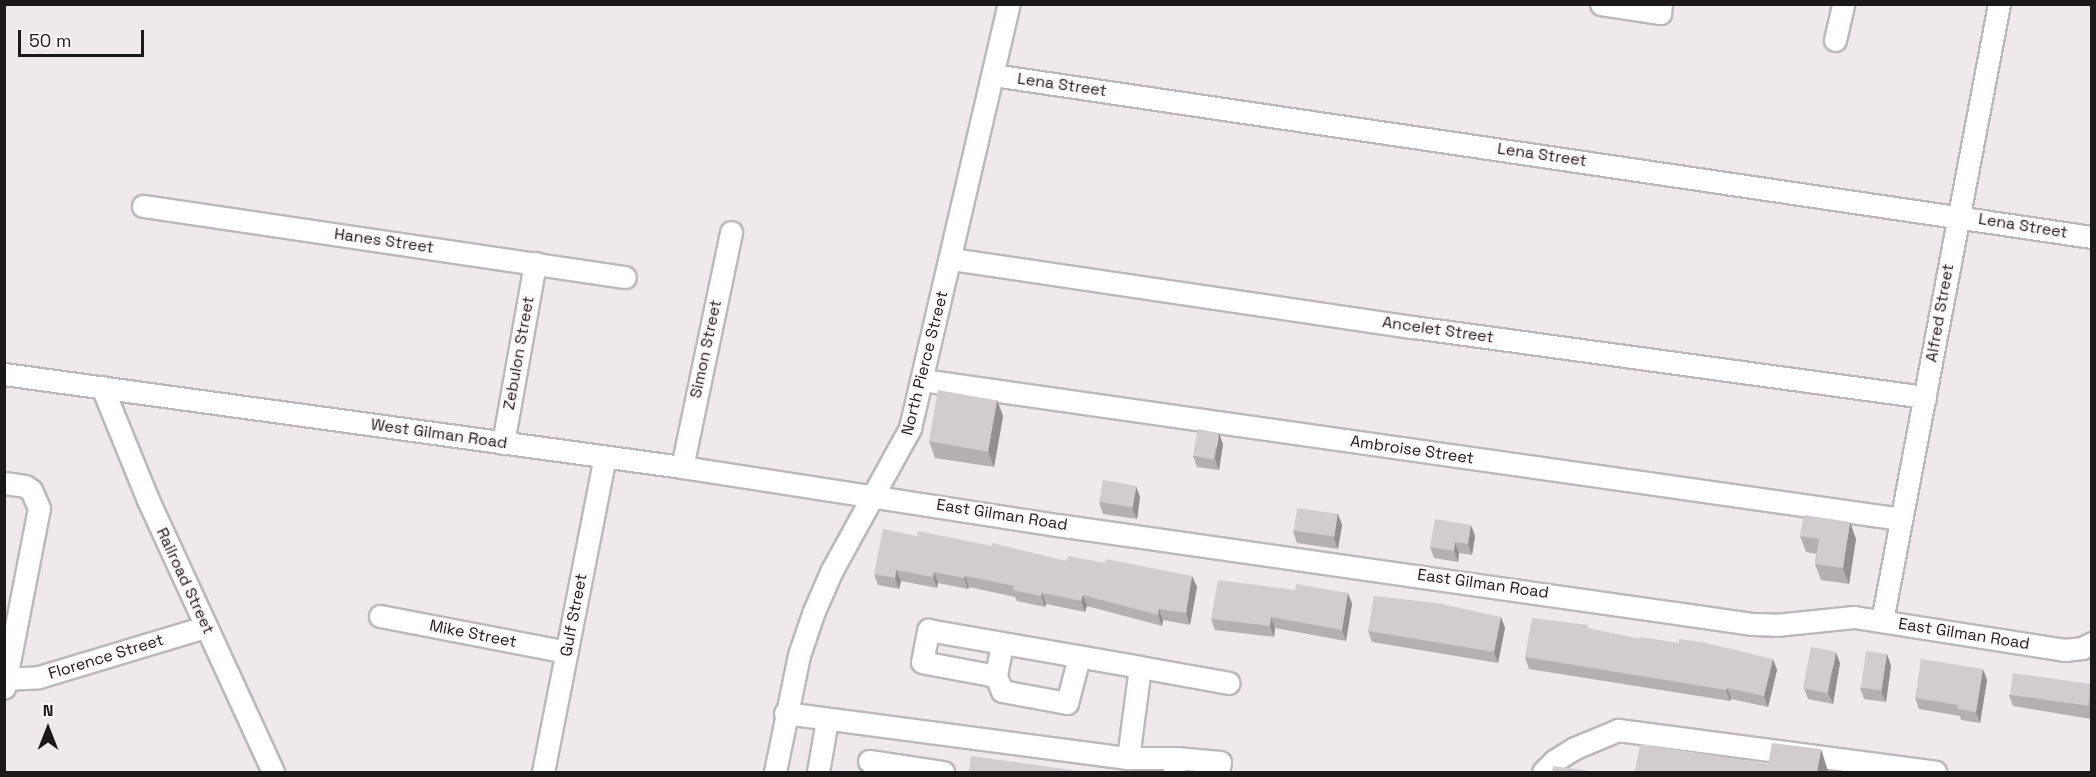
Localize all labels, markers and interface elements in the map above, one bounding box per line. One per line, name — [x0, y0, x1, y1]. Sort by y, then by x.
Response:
scale bar — [21, 18, 147, 56]
text: 50 m — [29, 29, 71, 52]
street label: Lena Street — [1016, 69, 1108, 101]
street label: Lena Street — [1496, 139, 1588, 171]
street label: Lena Street — [1977, 209, 2069, 243]
street label: Hanes Street — [333, 225, 435, 257]
street label: Alfred Street — [1922, 262, 1958, 364]
street label: North Pierce Street — [898, 289, 952, 437]
street label: Zebulon Street — [500, 295, 538, 411]
street label: Simon Street — [686, 298, 726, 400]
street label: Ancelet Street — [1381, 313, 1495, 347]
street label: West Gilman Road — [370, 415, 508, 453]
street label: Ambroise Street — [1349, 432, 1475, 468]
street label: East Gilman Road — [935, 495, 1069, 535]
street label: Railroad Street — [152, 525, 218, 637]
street label: East Gilman Road — [1416, 565, 1550, 603]
street label: Gulf Street — [557, 572, 591, 658]
street label: East Gilman Road — [1897, 614, 2031, 654]
street label: Mike Street — [428, 616, 518, 652]
street label: Florence Street — [46, 630, 166, 684]
north arrow — [18, 699, 78, 759]
text: N — [43, 700, 53, 721]

